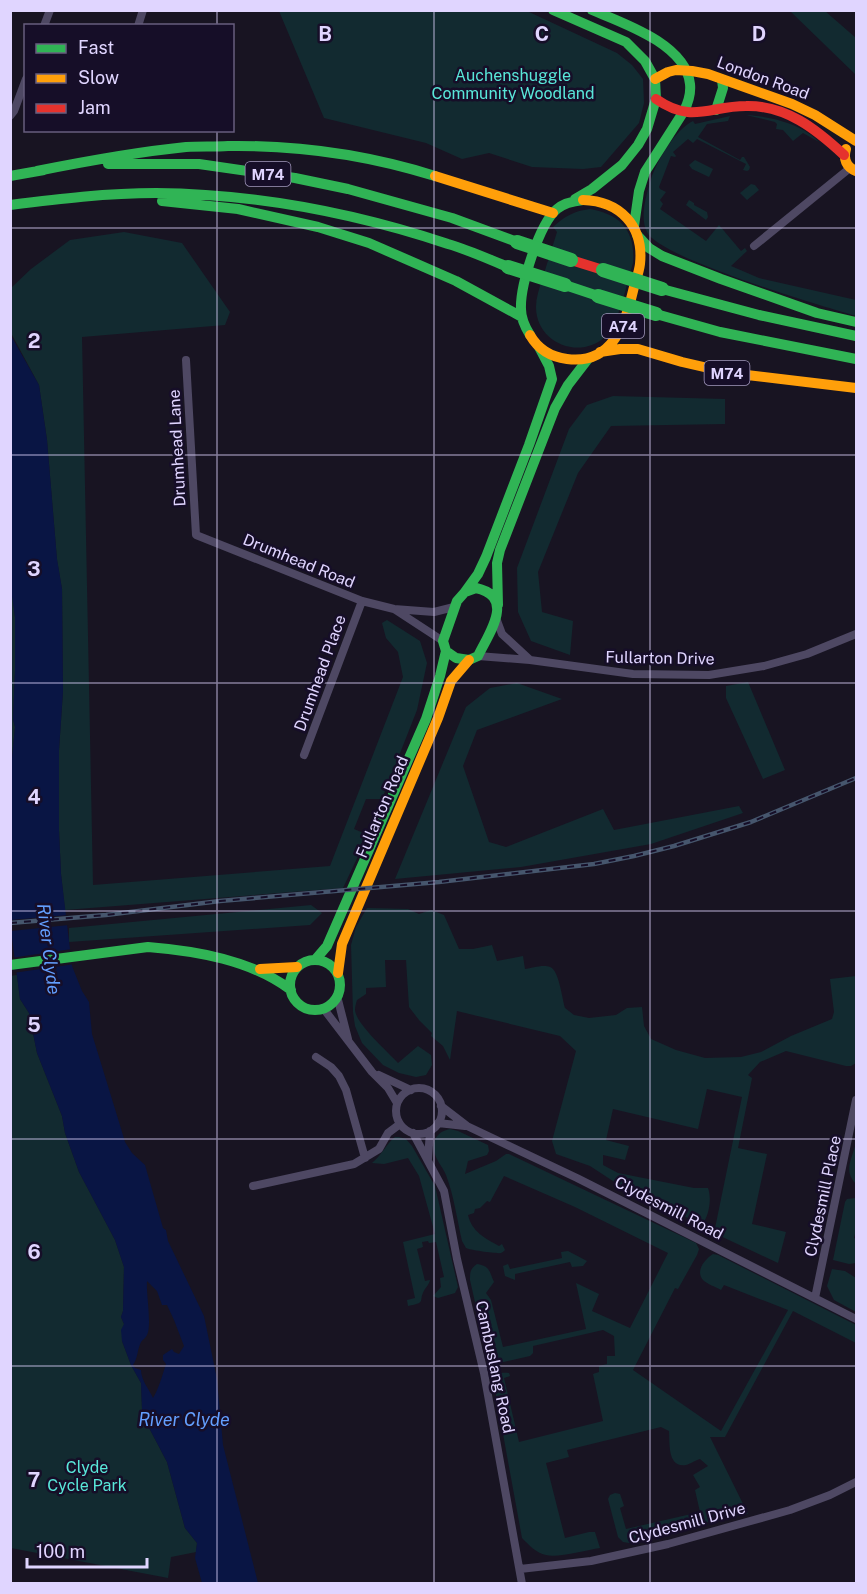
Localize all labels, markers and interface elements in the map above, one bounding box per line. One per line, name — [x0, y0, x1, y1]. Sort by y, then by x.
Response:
text: B — [318, 22, 332, 46]
text: C — [535, 22, 549, 46]
text: D — [752, 22, 766, 46]
legend — [24, 24, 234, 132]
text: Fast — [78, 37, 114, 58]
street label: London Road — [714, 53, 812, 103]
park label: Auchenshuggle Community Woodland — [431, 66, 595, 103]
text: Slow — [78, 67, 119, 88]
text: Jam — [78, 97, 111, 118]
road number: M74 — [246, 162, 290, 186]
road number: A74 — [602, 314, 644, 338]
text: 2 — [28, 329, 40, 353]
road number: M74 — [704, 361, 750, 385]
street label: Drumhead Lane — [164, 389, 190, 507]
street label: Drumhead Road — [240, 530, 358, 592]
text: 3 — [27, 557, 41, 581]
street label: Drumhead Place — [290, 612, 350, 734]
street label: Fullarton Drive — [605, 648, 715, 668]
street label: Fullarton Road — [352, 753, 412, 861]
text: 4 — [27, 785, 41, 809]
water label: River Clyde — [33, 902, 65, 996]
text: 5 — [27, 1013, 41, 1037]
street label: Clydesmill Place — [801, 1134, 845, 1258]
street label: Clydesmill Road — [611, 1172, 727, 1244]
text: 6 — [27, 1240, 41, 1264]
street label: Cambuslang Road — [472, 1299, 518, 1435]
water label: River Clyde — [138, 1409, 230, 1430]
park label: Clyde Cycle Park — [47, 1458, 127, 1495]
text: 7 — [28, 1468, 40, 1492]
street label: Clydesmill Drive — [627, 1498, 747, 1548]
scale bar — [27, 1531, 147, 1569]
text: 100 m — [36, 1541, 85, 1562]

